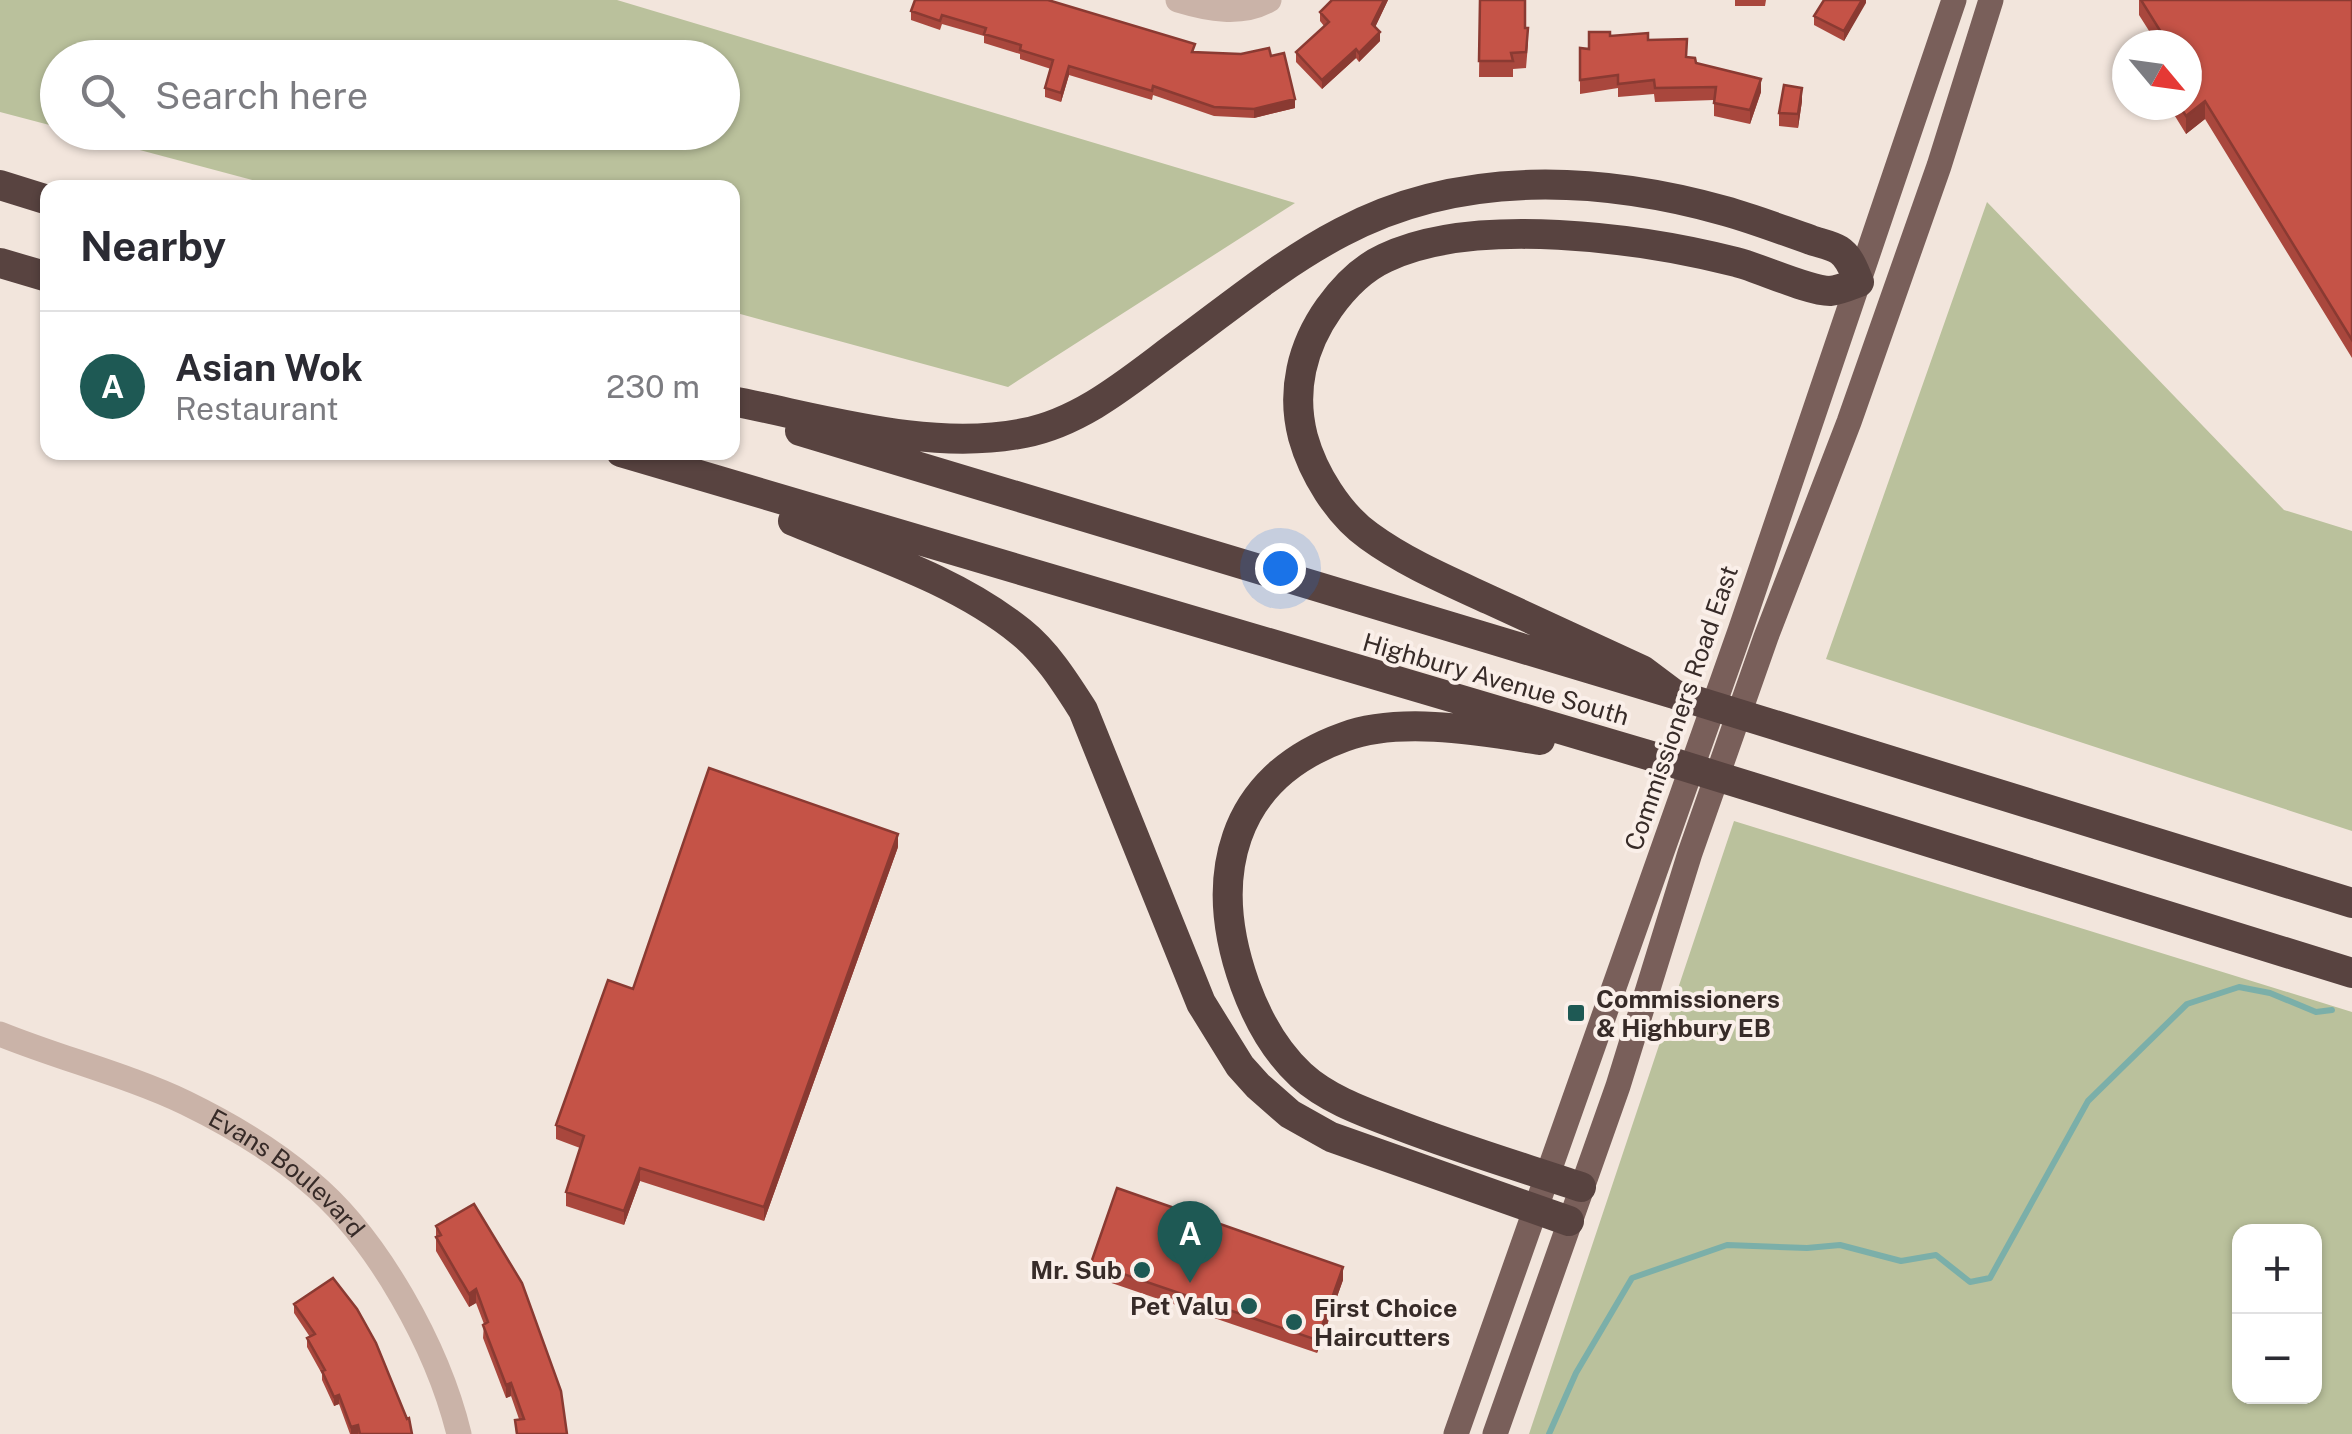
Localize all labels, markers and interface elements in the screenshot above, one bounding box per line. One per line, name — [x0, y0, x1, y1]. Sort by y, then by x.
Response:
north arrow — [2112, 30, 2202, 120]
search box — [40, 40, 740, 150]
icon: search — [75, 68, 130, 123]
text: Search here — [155, 73, 368, 118]
text: Nearby — [80, 221, 226, 270]
text: Asian Wok — [175, 345, 363, 390]
text: A — [101, 368, 124, 405]
text: 230 m — [606, 368, 700, 405]
text: Restaurant — [175, 390, 339, 427]
your location — [1255, 543, 1306, 594]
street label: Commissioners Road East — [1618, 561, 1744, 855]
street label: Highbury Avenue South — [1359, 627, 1633, 731]
place label: Commissioners & Highbury EB — [1596, 984, 1780, 1043]
marker: Commissioners & Highbury EB — [1565, 1002, 1587, 1024]
street label: Evans Boulevard — [204, 1102, 371, 1243]
pin: A — [1158, 1200, 1222, 1283]
map controls — [2232, 1224, 2322, 1404]
button: + — [2232, 1224, 2322, 1314]
place label: Mr. Sub — [1030, 1255, 1122, 1285]
marker: Mr. Sub — [1131, 1259, 1153, 1281]
place label: Pet Valu — [1130, 1291, 1229, 1321]
place label: First Choice Haircutters — [1314, 1293, 1457, 1352]
marker: Pet Valu — [1238, 1295, 1260, 1317]
marker: First Choice Haircutters — [1283, 1311, 1305, 1333]
button: − — [2232, 1314, 2322, 1404]

